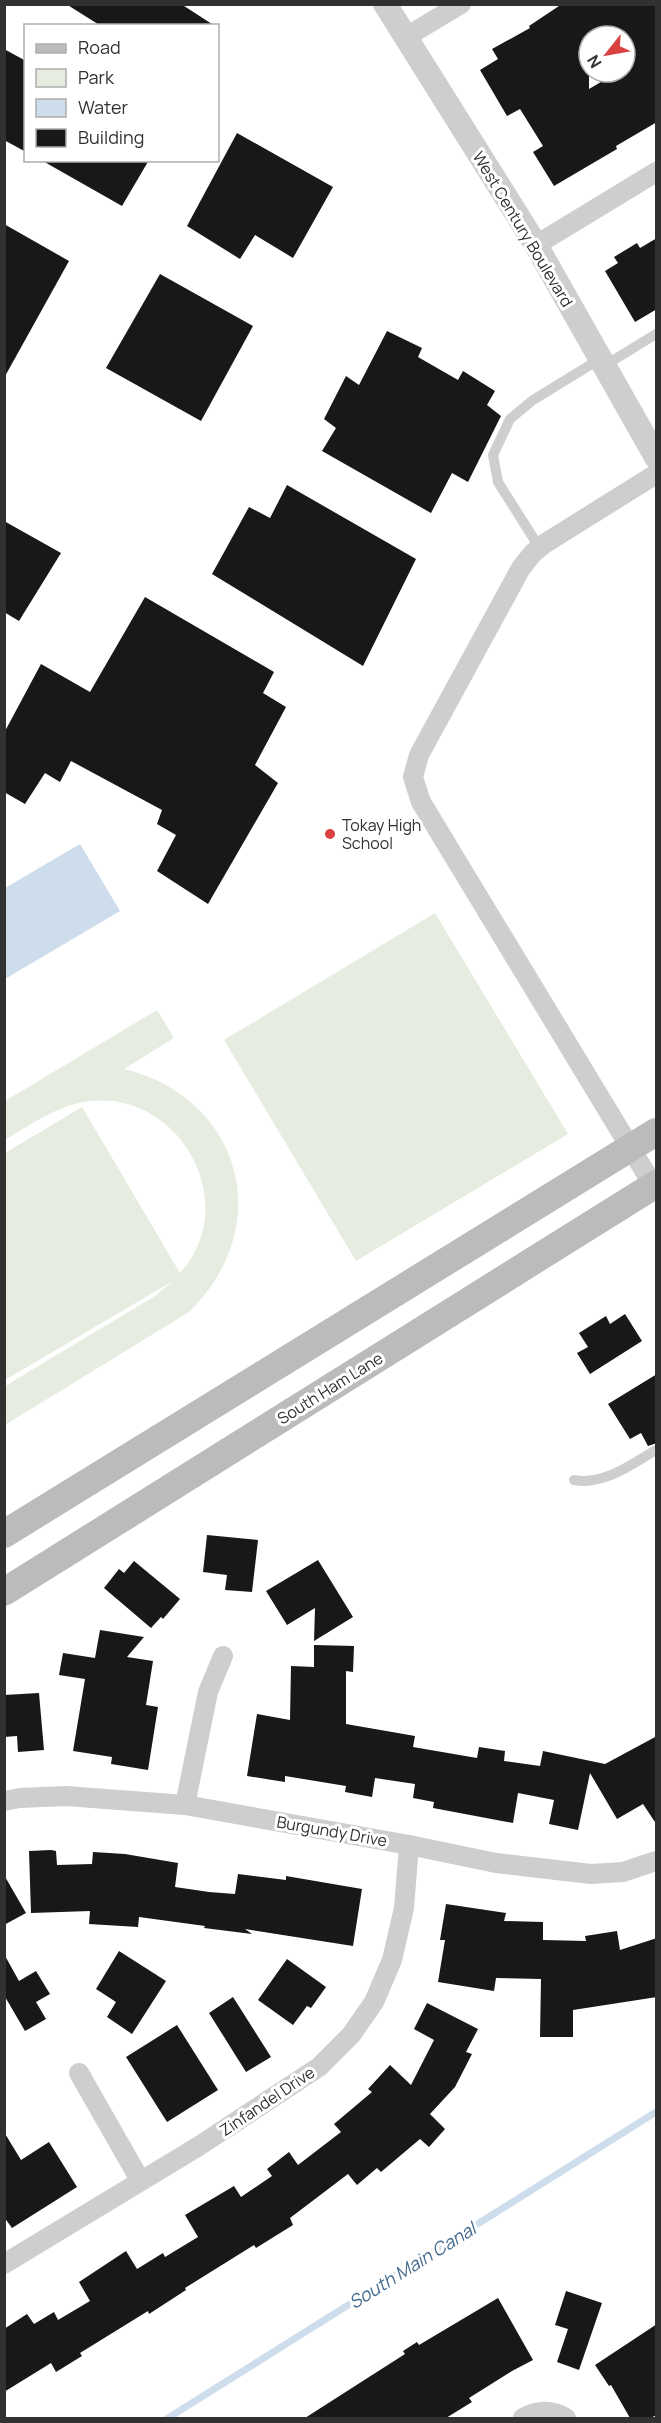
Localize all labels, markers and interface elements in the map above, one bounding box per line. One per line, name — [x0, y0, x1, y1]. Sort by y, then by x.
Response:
legend — [24, 24, 219, 162]
north arrow — [577, 24, 637, 84]
text: Road — [78, 35, 121, 59]
text: N — [582, 51, 607, 72]
text: Park — [78, 65, 115, 89]
text: Water — [78, 95, 128, 119]
text: Building — [78, 125, 144, 149]
street label: West Century Boulevard — [468, 147, 578, 311]
place label: Tokay High School — [342, 814, 421, 854]
marker: Tokay High School — [323, 827, 337, 841]
street label: South Ham Lane — [273, 1347, 387, 1429]
street label: Burgundy Drive — [275, 1810, 389, 1852]
street label: Zinfandel Drive — [215, 2061, 319, 2141]
water label: South Main Canal — [344, 2215, 482, 2314]

